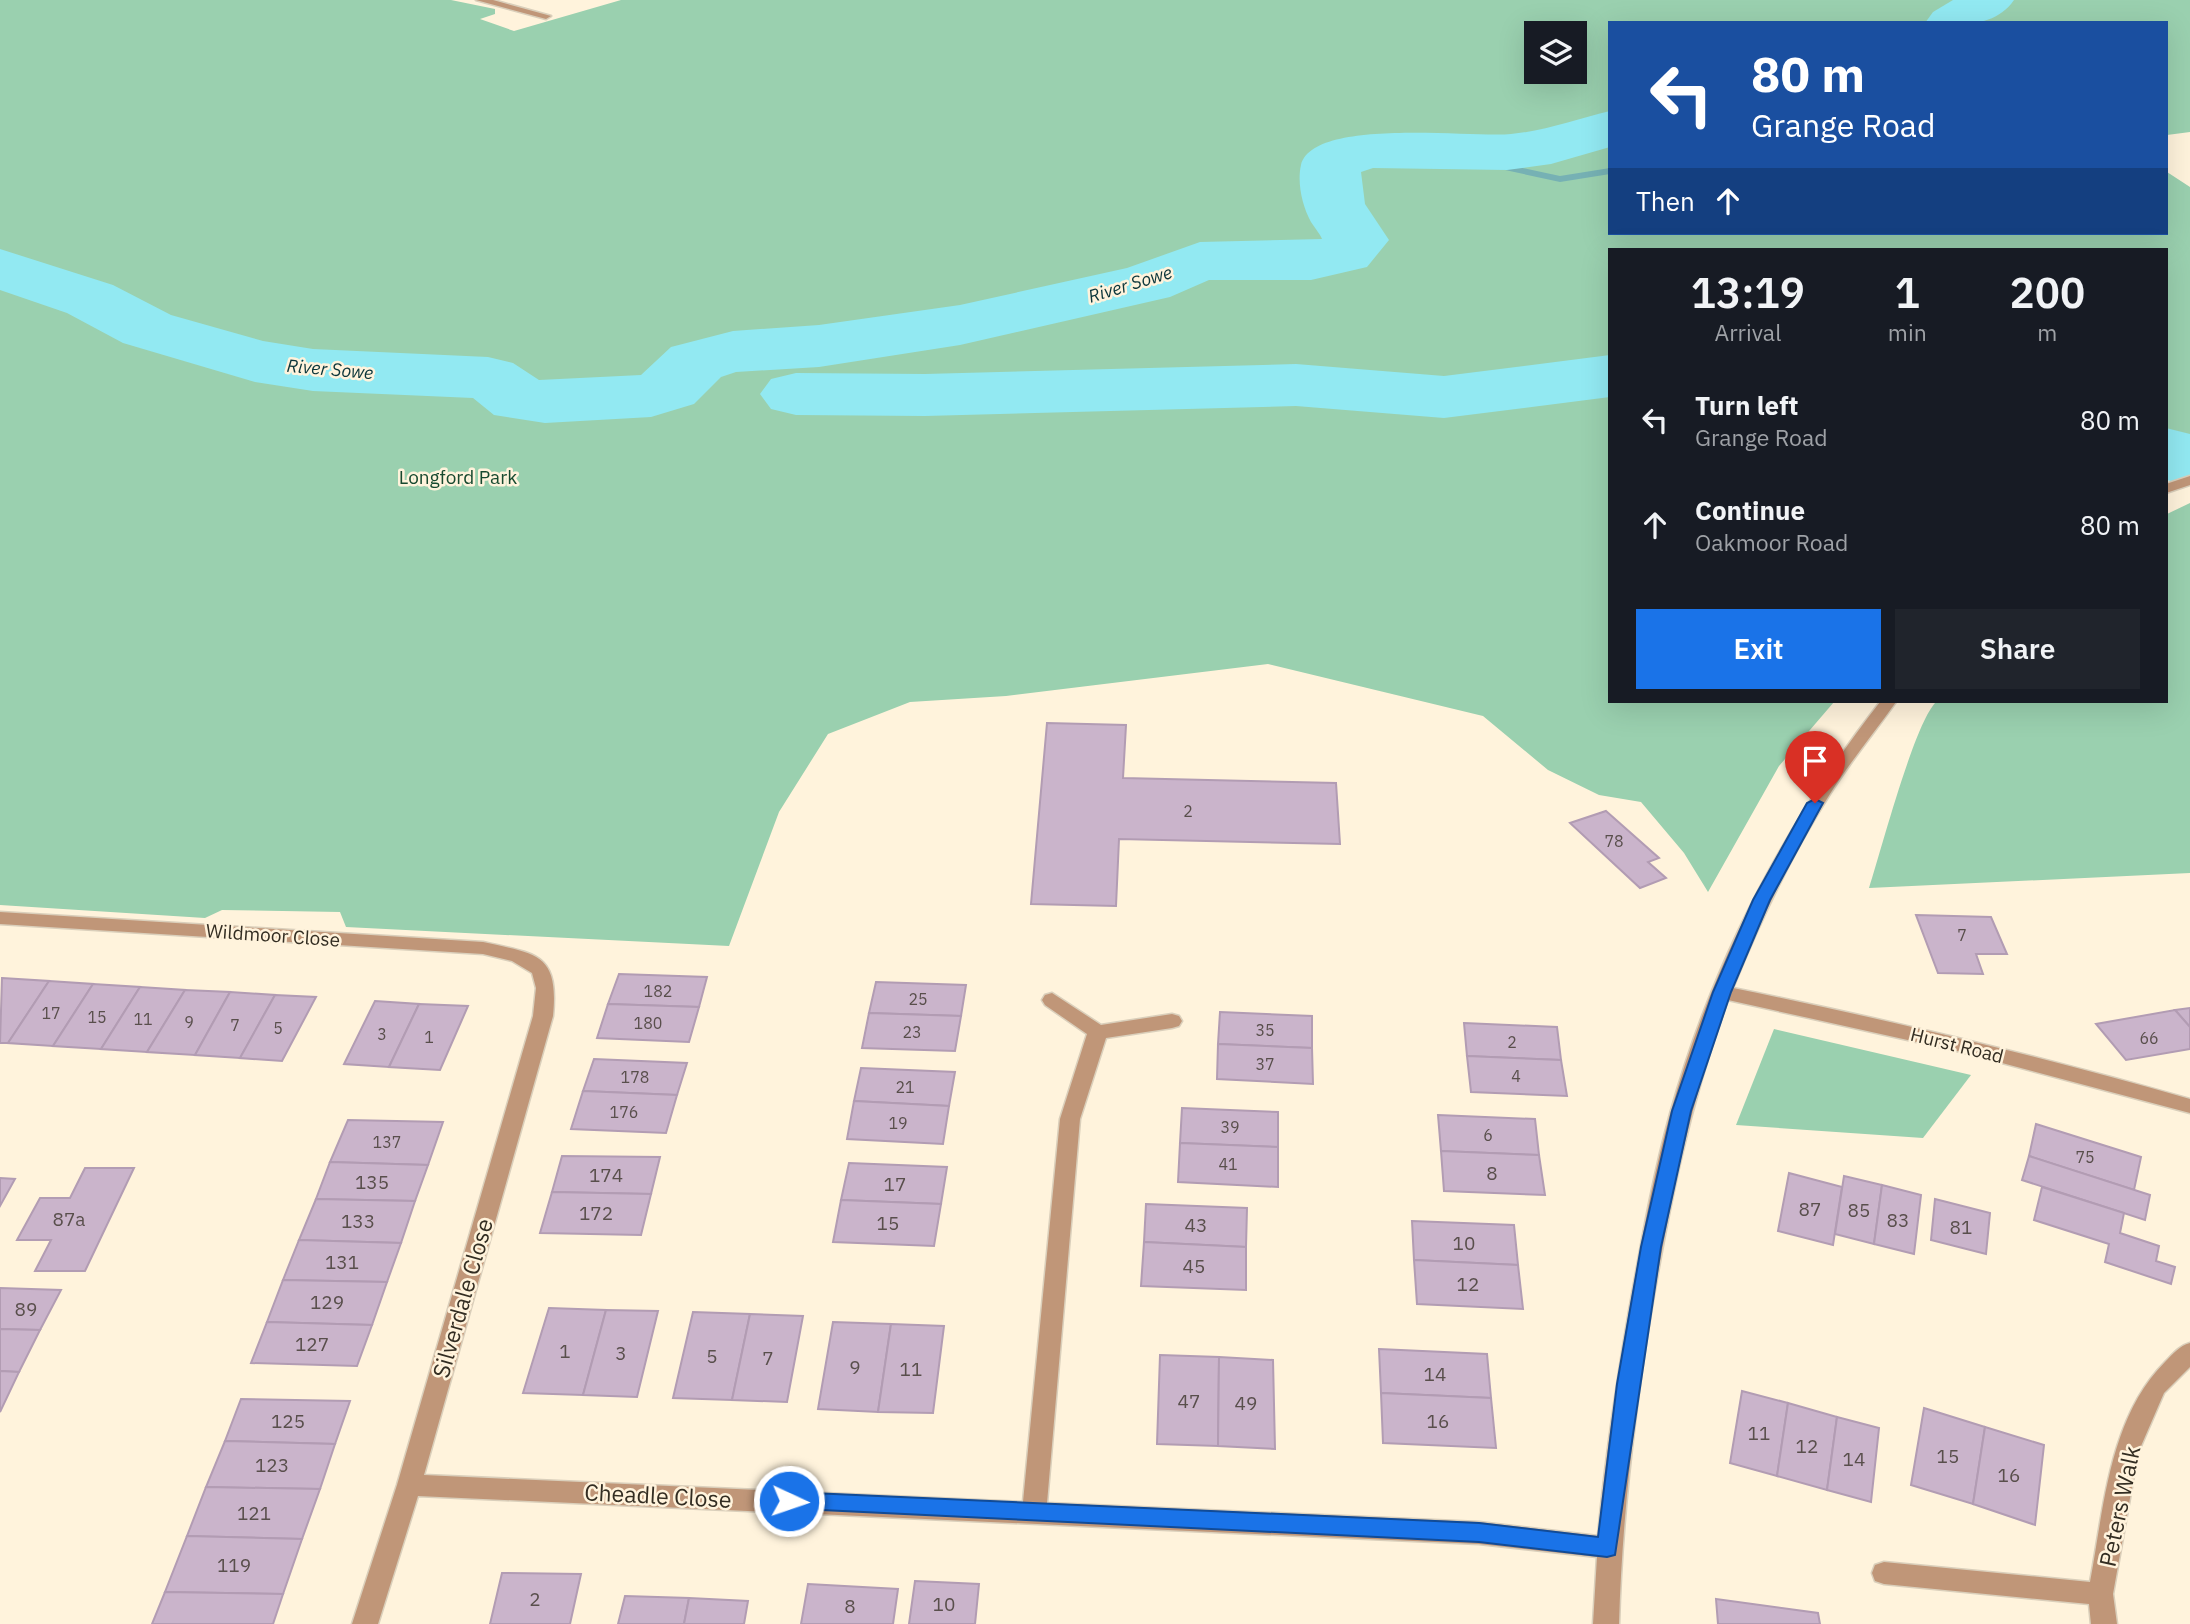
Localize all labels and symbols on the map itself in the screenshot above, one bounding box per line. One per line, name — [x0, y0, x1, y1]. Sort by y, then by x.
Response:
water label: River Sowe — [1085, 260, 1175, 308]
water label: River Sowe — [286, 354, 374, 384]
park label: Longford Park — [399, 465, 517, 489]
pin — [1785, 731, 1845, 803]
house number: 2 — [1183, 801, 1193, 821]
house number: 78 — [1604, 831, 1624, 851]
street label: Wildmoor Close — [205, 918, 341, 952]
house number: 7 — [1957, 925, 1967, 945]
house number: 182 — [644, 981, 672, 1001]
house number: 25 — [908, 989, 928, 1009]
house number: 17 — [41, 1003, 61, 1023]
house number: 15 — [87, 1007, 107, 1027]
house number: 11 — [133, 1009, 153, 1029]
house number: 9 — [184, 1012, 194, 1032]
house number: 180 — [634, 1013, 662, 1033]
house number: 7 — [230, 1015, 240, 1035]
house number: 5 — [273, 1018, 283, 1038]
house number: 35 — [1255, 1020, 1275, 1040]
house number: 23 — [902, 1022, 922, 1042]
street label: Hurst Road — [1908, 1022, 2006, 1068]
house number: 3 — [377, 1024, 387, 1044]
house number: 1 — [424, 1027, 434, 1047]
house number: 66 — [2139, 1028, 2159, 1048]
house number: 2 — [1507, 1032, 1517, 1052]
house number: 37 — [1255, 1054, 1275, 1074]
house number: 4 — [1511, 1066, 1521, 1086]
house number: 178 — [621, 1067, 649, 1087]
house number: 21 — [895, 1077, 915, 1097]
house number: 176 — [610, 1102, 638, 1122]
house number: 19 — [888, 1113, 908, 1133]
house number: 39 — [1220, 1117, 1240, 1137]
house number: 6 — [1483, 1125, 1493, 1145]
house number: 137 — [373, 1132, 401, 1152]
house number: 75 — [2075, 1147, 2095, 1167]
house number: 41 — [1218, 1154, 1238, 1174]
house number: 8 — [1486, 1161, 1498, 1185]
house number: 174 — [589, 1163, 623, 1187]
house number: 135 — [355, 1170, 389, 1194]
house number: 17 — [884, 1172, 906, 1196]
house number: 87 — [1799, 1197, 1821, 1221]
house number: 85 — [1848, 1198, 1870, 1222]
house number: 172 — [579, 1201, 613, 1225]
house number: 87a — [53, 1207, 85, 1231]
house number: 83 — [1887, 1208, 1909, 1232]
house number: 133 — [341, 1209, 375, 1233]
house number: 15 — [877, 1211, 899, 1235]
house number: 43 — [1185, 1213, 1207, 1237]
street label: Silverdale Close — [425, 1215, 499, 1381]
house number: 81 — [1950, 1215, 1972, 1239]
house number: 10 — [1453, 1231, 1475, 1255]
house number: 131 — [325, 1250, 359, 1274]
house number: 45 — [1183, 1254, 1205, 1278]
house number: 12 — [1457, 1272, 1479, 1296]
house number: 129 — [310, 1290, 344, 1314]
house number: 89 — [15, 1297, 37, 1321]
house number: 127 — [295, 1332, 329, 1356]
house number: 1 — [559, 1339, 571, 1363]
house number: 3 — [615, 1341, 627, 1365]
house number: 5 — [706, 1344, 718, 1368]
house number: 7 — [762, 1346, 774, 1370]
house number: 9 — [849, 1355, 861, 1379]
house number: 11 — [900, 1357, 922, 1381]
house number: 14 — [1424, 1362, 1446, 1386]
house number: 47 — [1178, 1389, 1200, 1413]
house number: 49 — [1235, 1391, 1257, 1415]
house number: 125 — [271, 1409, 305, 1433]
house number: 16 — [1427, 1409, 1449, 1433]
house number: 11 — [1748, 1421, 1770, 1445]
house number: 12 — [1796, 1434, 1818, 1458]
street label: Peters Walk — [2092, 1443, 2146, 1569]
house number: 15 — [1937, 1444, 1959, 1468]
house number: 14 — [1843, 1447, 1865, 1471]
house number: 123 — [255, 1453, 289, 1477]
house number: 16 — [1998, 1463, 2020, 1487]
position arrow — [752, 1464, 826, 1538]
street label: Cheadle Close — [584, 1476, 732, 1514]
house number: 121 — [237, 1501, 271, 1525]
house number: 119 — [217, 1553, 251, 1577]
house number: 2 — [529, 1587, 541, 1611]
house number: 10 — [933, 1592, 955, 1616]
house number: 8 — [844, 1594, 856, 1618]

